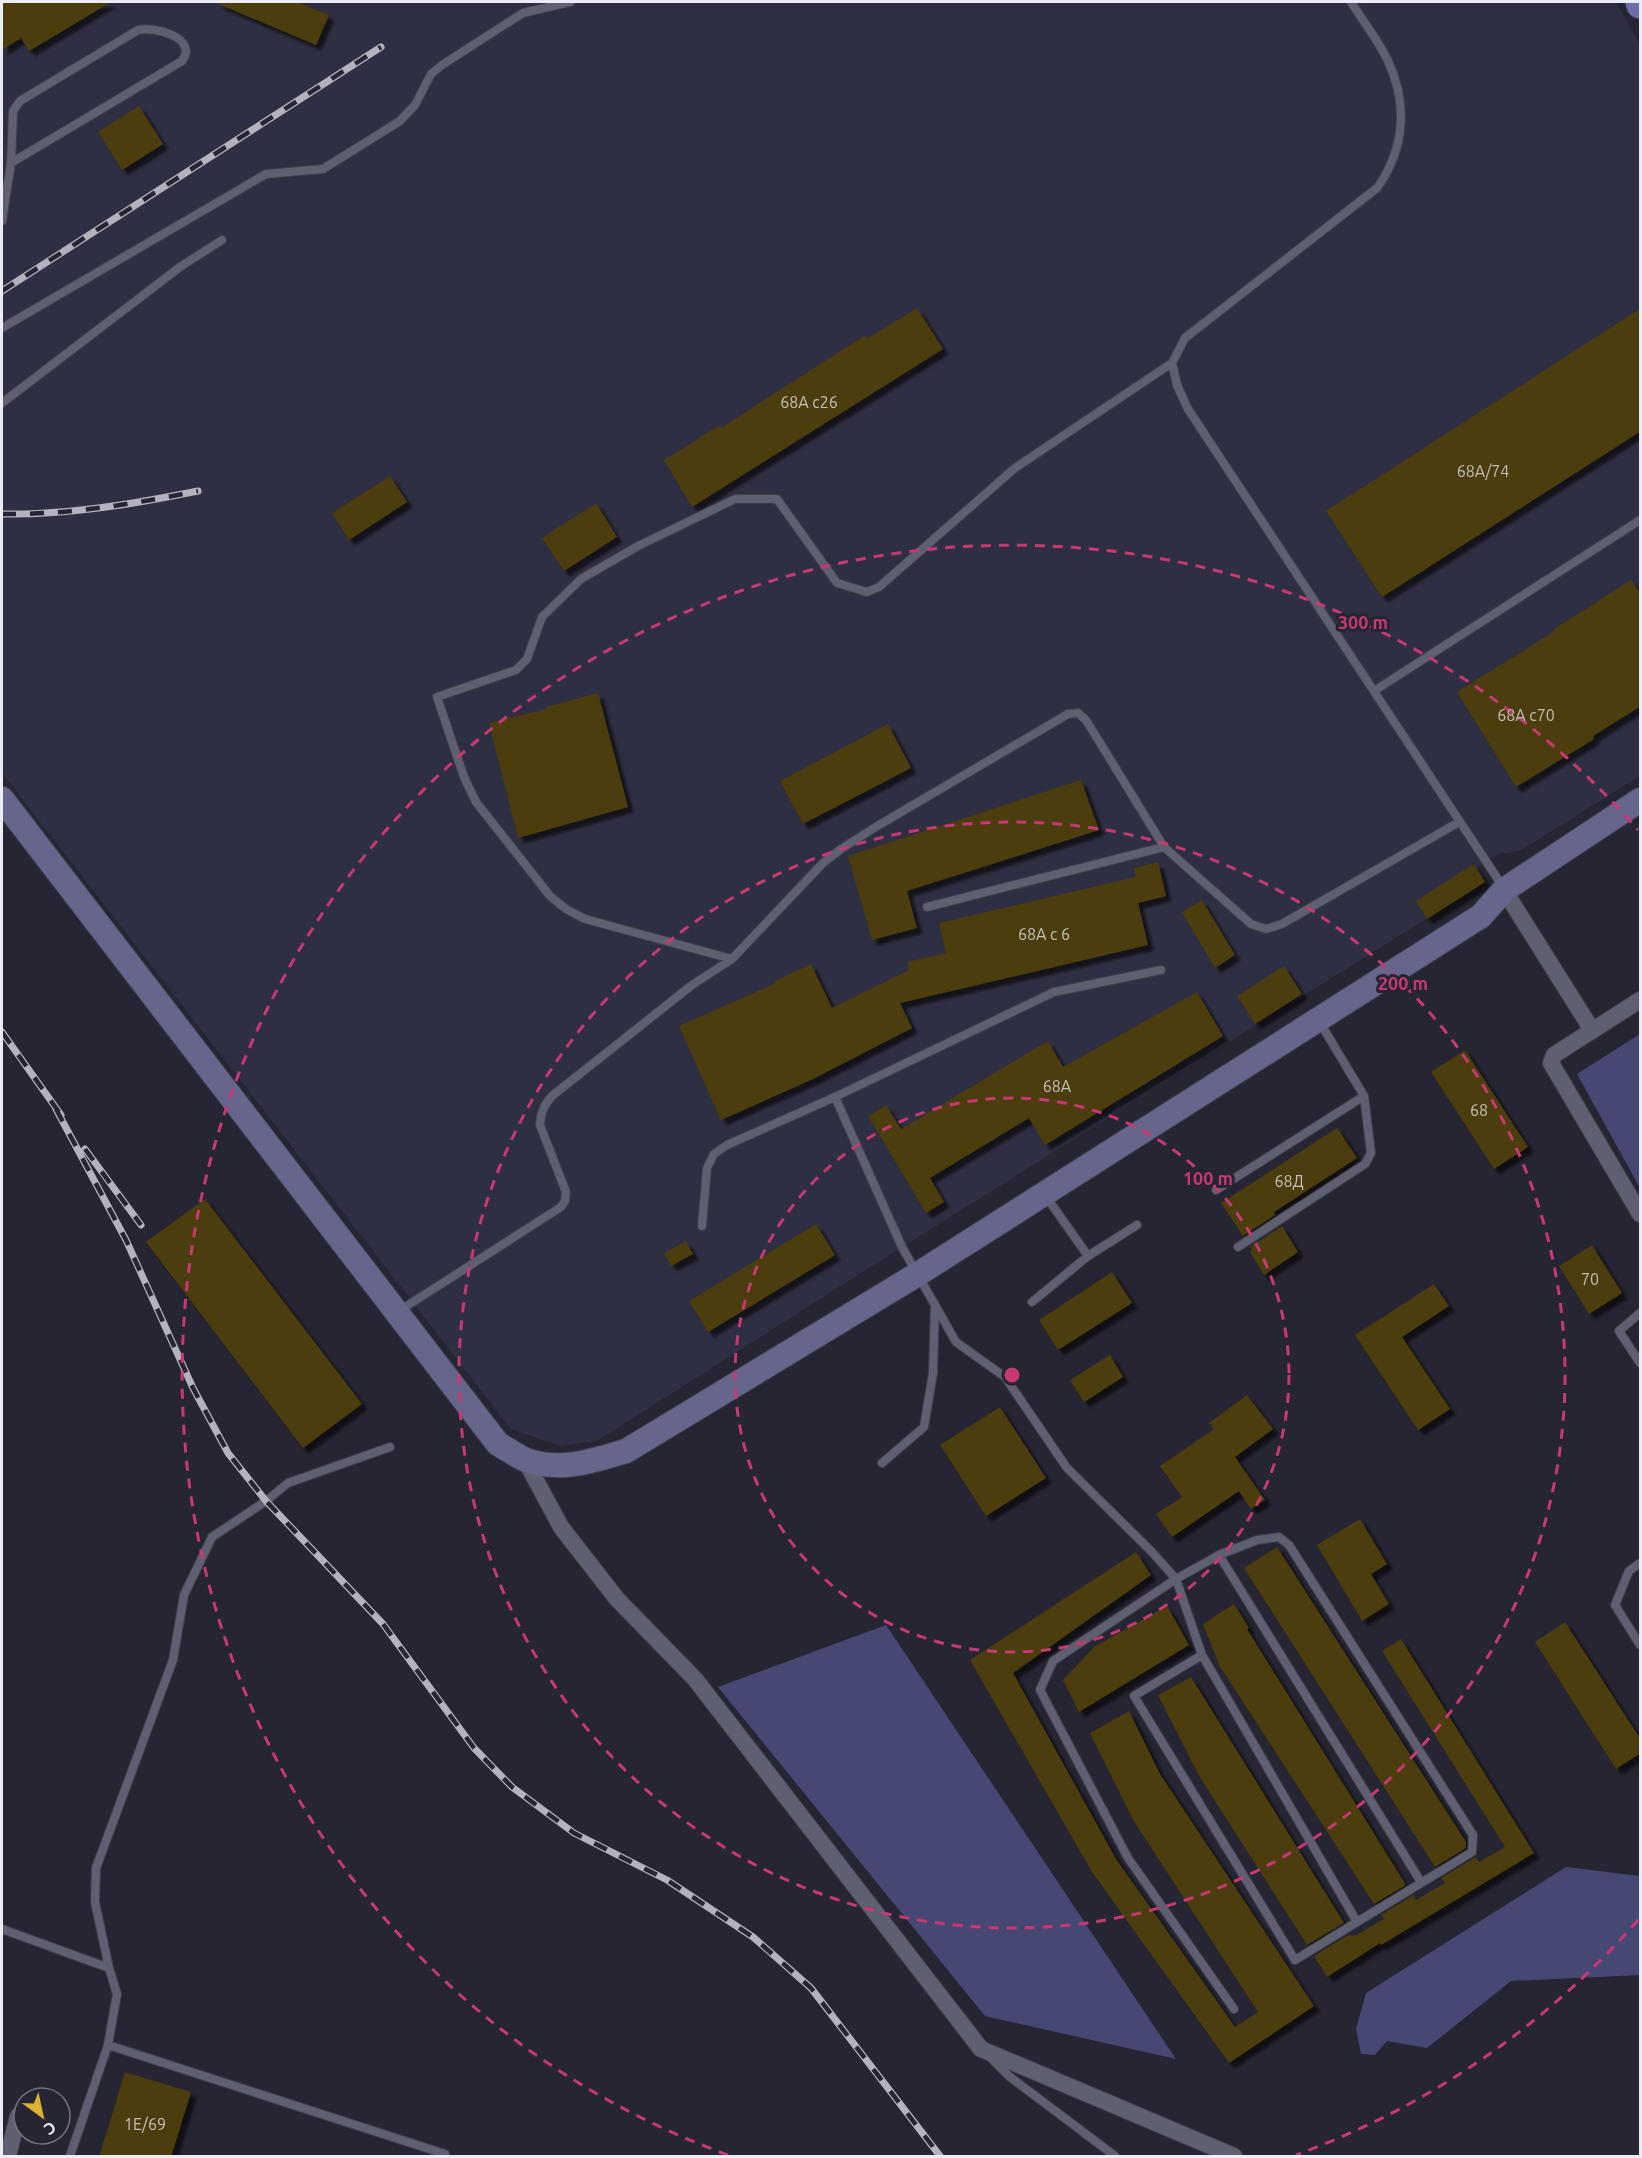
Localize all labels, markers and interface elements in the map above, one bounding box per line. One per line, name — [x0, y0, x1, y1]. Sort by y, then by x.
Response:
house number: 68А с26 — [780, 393, 838, 411]
house number: 68А/74 — [1457, 462, 1509, 480]
text: 300 m — [1338, 612, 1388, 632]
house number: 68А с70 — [1497, 706, 1555, 724]
house number: 68А с 6 — [1018, 925, 1070, 943]
text: 200 m — [1378, 973, 1428, 993]
house number: 68А — [1043, 1077, 1072, 1095]
house number: 68 — [1470, 1101, 1488, 1119]
text: 100 m — [1183, 1168, 1233, 1188]
house number: 68Д — [1274, 1172, 1304, 1190]
house number: 70 — [1581, 1270, 1599, 1288]
centre of rings — [1002, 1365, 1022, 1385]
north arrow — [12, 2086, 72, 2146]
house number: 1Е/69 — [124, 2115, 166, 2133]
text: С — [41, 2118, 59, 2139]

